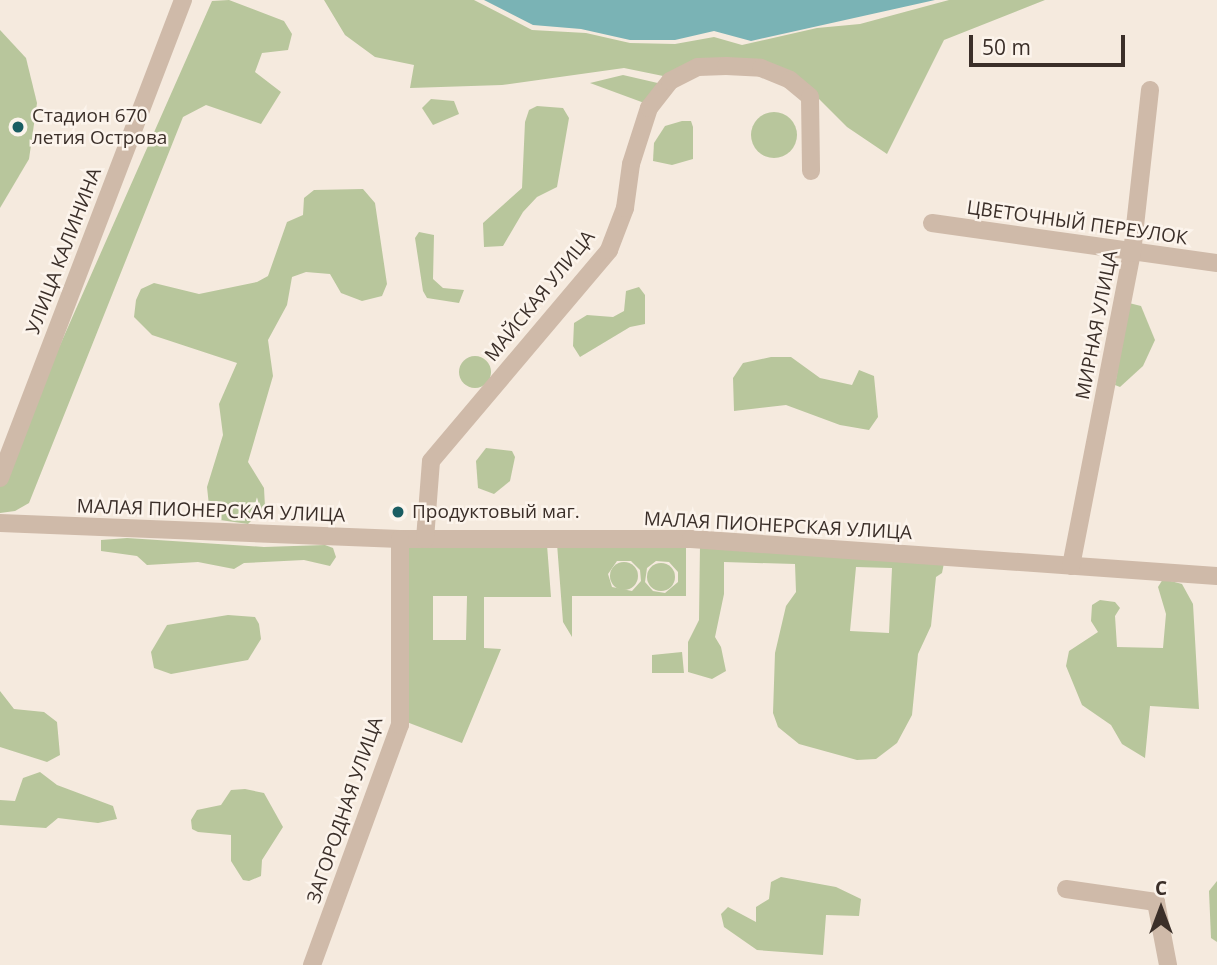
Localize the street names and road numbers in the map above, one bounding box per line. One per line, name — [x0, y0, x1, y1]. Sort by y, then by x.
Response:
street label: УЛИЦА КАЛИНИНА — [22, 165, 106, 337]
street label: ЦВЕТОЧНЫЙ ПЕРЕУЛОК — [965, 196, 1189, 250]
street label: МАЙСКАЯ УЛИЦА — [480, 226, 600, 366]
street label: МИРНАЯ УЛИЦА — [1071, 248, 1123, 402]
street label: МАЛАЯ ПИОНЕРСКАЯ УЛИЦА — [76, 495, 346, 527]
street label: МАЛАЯ ПИОНЕРСКАЯ УЛИЦА — [643, 508, 913, 544]
street label: ЗАГОРОДНАЯ УЛИЦА — [302, 714, 388, 906]

